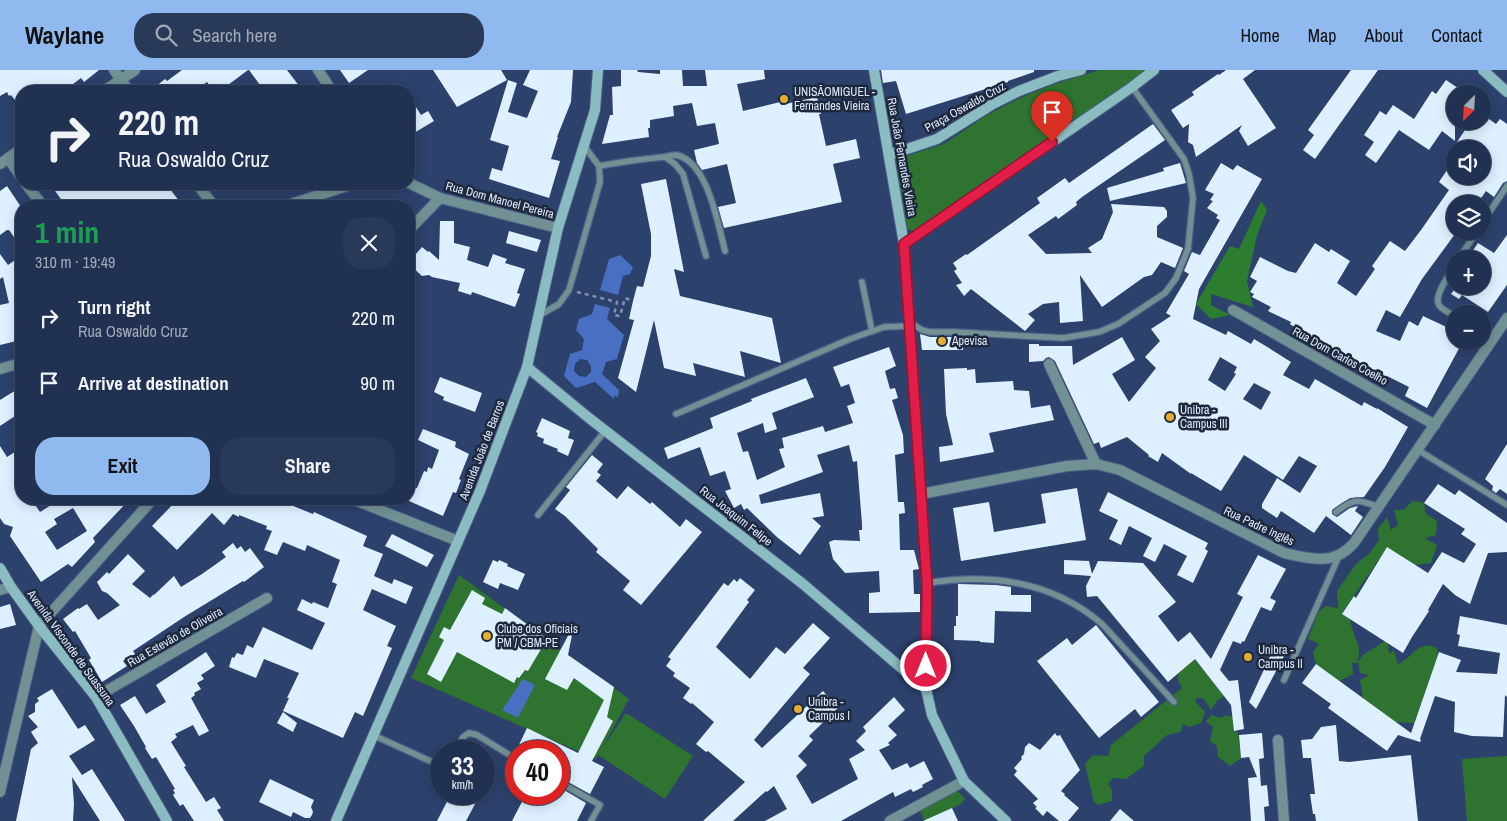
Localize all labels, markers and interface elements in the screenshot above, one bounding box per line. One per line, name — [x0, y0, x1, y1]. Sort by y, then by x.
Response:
search box — [134, 13, 484, 58]
text: Waylane — [25, 19, 104, 51]
icon: search — [152, 21, 180, 49]
text: Search here — [192, 22, 277, 48]
text: Home — [1240, 23, 1280, 48]
text: Map — [1308, 23, 1337, 48]
text: About — [1365, 23, 1403, 48]
text: Contact — [1431, 23, 1482, 48]
street label: Praça Oswaldo Cruz — [922, 78, 1008, 136]
place label: UNISÃOMIGUEL - Fernandes Vieira — [794, 84, 876, 114]
north arrow — [1446, 85, 1491, 130]
map controls — [1446, 85, 1491, 350]
pin — [1031, 91, 1073, 142]
marker: UNISÃOMIGUEL - Fernandes Vieira — [778, 93, 790, 105]
street label: Rua João Fernandes Vieira — [884, 96, 920, 218]
icon: arrive — [1038, 98, 1066, 126]
text: 220 m — [118, 99, 199, 146]
icon: right — [35, 105, 100, 170]
button: sound — [1446, 140, 1491, 185]
text: Rua Oswaldo Cruz — [118, 144, 269, 174]
street label: Rua Dom Manoel Pereira — [444, 178, 556, 222]
button: layers — [1446, 195, 1491, 240]
text: 1 min — [35, 212, 99, 252]
button: close — [343, 217, 395, 269]
button: + — [1446, 250, 1491, 295]
text: 310 m · 19:49 — [35, 251, 115, 273]
text: Turn right — [78, 294, 150, 320]
icon: right — [35, 304, 63, 332]
text: 220 m — [352, 305, 395, 331]
button: − — [1446, 305, 1491, 350]
text: Rua Oswaldo Cruz — [78, 320, 188, 342]
street label: Rua Dom Carlos Coelho — [1289, 323, 1391, 389]
place label: Apevisa — [951, 333, 988, 349]
marker: Apevisa — [936, 335, 948, 347]
icon: arrive — [35, 369, 63, 397]
text: Arrive at destination — [78, 370, 229, 396]
text: 90 m — [360, 370, 395, 396]
street label: Avenida João de Barros — [455, 398, 508, 503]
place label: Unibra - Campus III — [1180, 402, 1228, 432]
marker: Unibra - Campus III — [1164, 411, 1176, 423]
button: Exit — [35, 437, 210, 495]
button: Share — [220, 437, 395, 495]
street label: Rua Joaquim Felipe — [696, 483, 776, 549]
street label: Rua Padre Inglês — [1221, 503, 1297, 549]
street label: Avenida Visconde de Suassuna — [23, 586, 119, 710]
street label: Rua Estevão de Oliveira — [125, 603, 226, 671]
place label: Clube dos Oficiais PM / CBM-PE — [497, 621, 578, 651]
marker: Clube dos Oficiais PM / CBM-PE — [481, 630, 493, 642]
position arrow — [899, 639, 951, 691]
place label: Unibra - Campus II — [1258, 642, 1303, 672]
marker: Unibra - Campus II — [1242, 651, 1254, 663]
place label: Unibra - Campus I — [808, 694, 850, 724]
marker: Unibra - Campus I — [792, 703, 804, 715]
speed limit sign: 40 — [505, 740, 570, 805]
text: 33 — [451, 749, 474, 783]
text: km/h — [452, 777, 473, 793]

